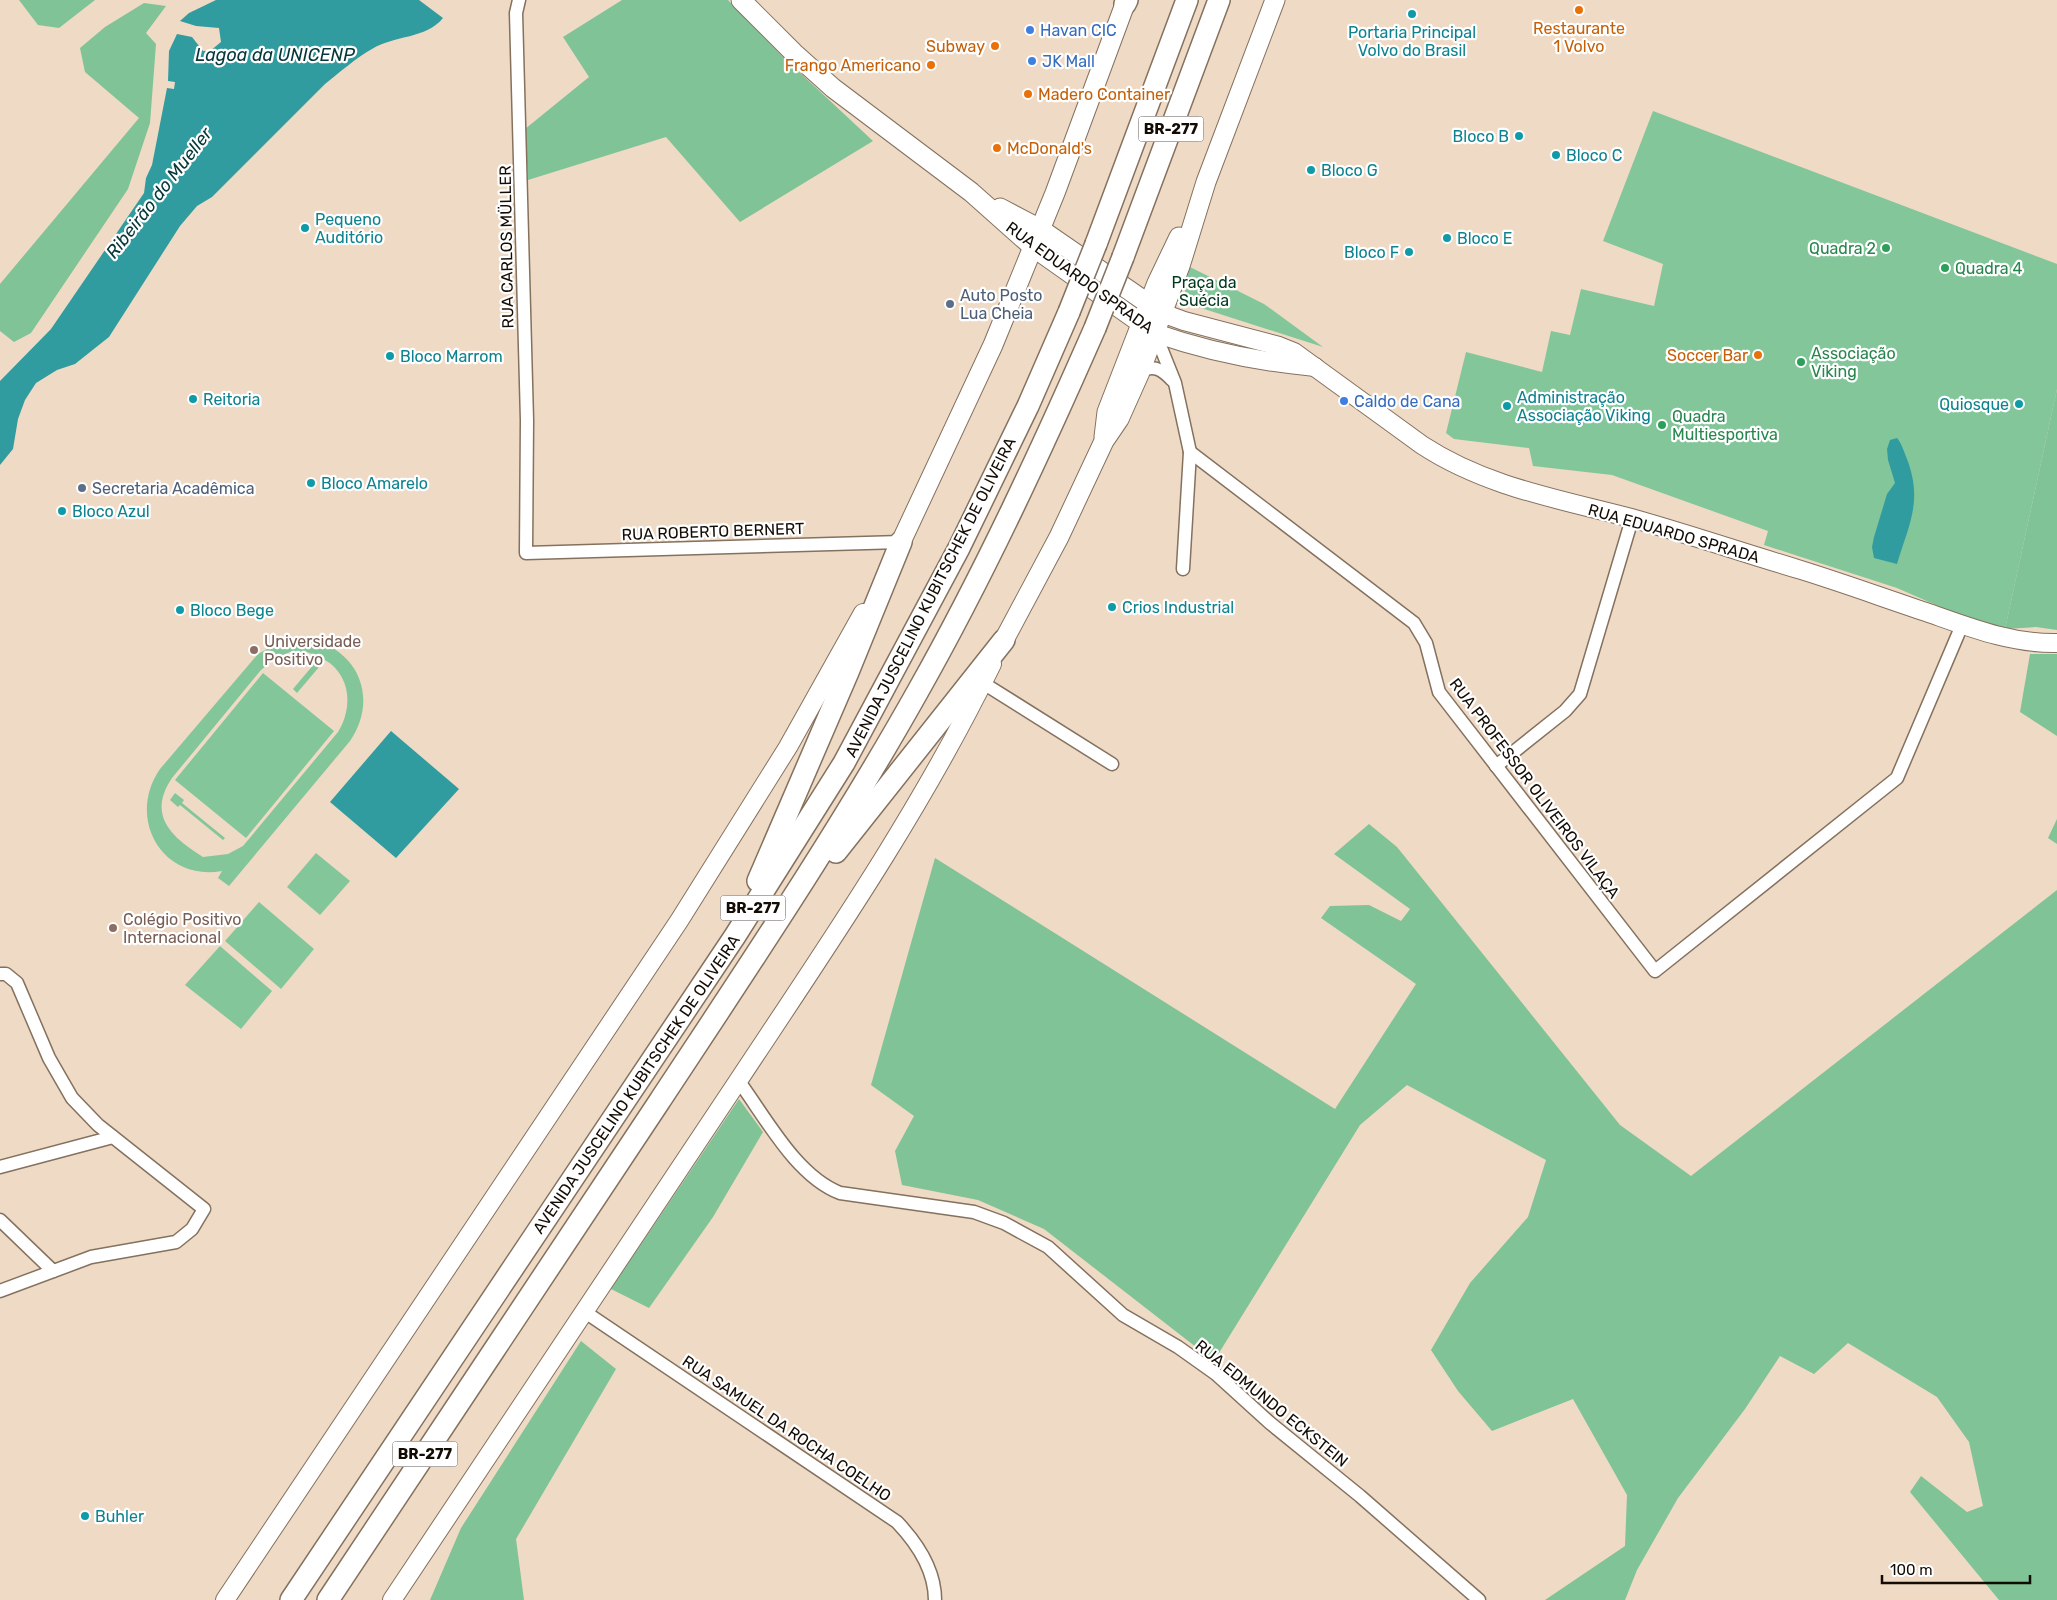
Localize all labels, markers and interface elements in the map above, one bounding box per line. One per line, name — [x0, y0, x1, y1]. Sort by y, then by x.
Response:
marker: Restaurante 1 Volvo — [1573, 4, 1585, 16]
marker: Portaria Principal Volvo do Brasil — [1406, 8, 1418, 20]
place label: Restaurante 1 Volvo — [1533, 19, 1625, 56]
place label: Havan CIC — [1040, 21, 1117, 40]
place label: Portaria Principal Volvo do Brasil — [1348, 23, 1476, 60]
marker: Havan CIC — [1024, 24, 1036, 36]
place label: Subway — [926, 37, 985, 56]
marker: Subway — [989, 40, 1001, 52]
water label: Lagoa da UNICENP — [195, 44, 355, 66]
place label: JK Mall — [1042, 52, 1095, 71]
marker: JK Mall — [1026, 55, 1038, 67]
place label: Frango Americano — [785, 56, 921, 75]
marker: Frango Americano — [925, 59, 937, 71]
place label: Madero Container — [1038, 85, 1170, 104]
marker: Madero Container — [1022, 88, 1034, 100]
road number: BR-277 — [1138, 116, 1204, 142]
water label: Ribeirão do Mueller — [101, 122, 218, 263]
place label: Bloco B — [1453, 127, 1509, 146]
marker: Bloco B — [1513, 130, 1525, 142]
place label: McDonald's — [1007, 139, 1092, 158]
marker: McDonald's — [991, 142, 1003, 154]
place label: Bloco C — [1566, 146, 1622, 165]
marker: Bloco C — [1550, 149, 1562, 161]
place label: Bloco G — [1321, 161, 1378, 180]
marker: Bloco G — [1305, 164, 1317, 176]
street label: RUA CARLOS MÜLLER — [496, 165, 517, 329]
place label: Pequeno Auditório — [315, 210, 383, 247]
street label: RUA EDUARDO SPRADA — [1002, 218, 1157, 337]
marker: Pequeno Auditório — [299, 222, 311, 234]
place label: Bloco E — [1457, 229, 1512, 248]
marker: Bloco E — [1441, 232, 1453, 244]
place label: Quadra 2 — [1809, 239, 1876, 258]
marker: Quadra 2 — [1880, 242, 1892, 254]
place label: Bloco F — [1344, 243, 1399, 262]
marker: Bloco F — [1403, 246, 1415, 258]
place label: Quadra 4 — [1955, 259, 2023, 278]
marker: Quadra 4 — [1939, 262, 1951, 274]
park label: Praça da Suécia — [1172, 273, 1237, 310]
place label: Auto Posto Lua Cheia — [960, 286, 1043, 323]
marker: Auto Posto Lua Cheia — [944, 298, 956, 310]
place label: Associação Viking — [1811, 344, 1896, 381]
place label: Soccer Bar — [1667, 346, 1748, 365]
place label: Bloco Marrom — [400, 347, 503, 366]
marker: Soccer Bar — [1752, 349, 1764, 361]
marker: Bloco Marrom — [384, 350, 396, 362]
marker: Associação Viking — [1795, 356, 1807, 368]
place label: Administração Associação Viking — [1517, 388, 1651, 425]
place label: Reitoria — [203, 390, 260, 409]
place label: Caldo de Cana — [1354, 392, 1460, 411]
marker: Reitoria — [187, 393, 199, 405]
marker: Caldo de Cana — [1338, 395, 1350, 407]
place label: Quiosque — [1939, 395, 2009, 414]
marker: Quiosque — [2013, 398, 2025, 410]
marker: Administração Associação Viking — [1501, 400, 1513, 412]
place label: Quadra Multiesportiva — [1672, 407, 1778, 444]
marker: Quadra Multiesportiva — [1656, 419, 1668, 431]
street label: AVENIDA JUSCELINO KUBITSCHEK DE OLIVEIRA — [841, 434, 1020, 760]
place label: Bloco Amarelo — [321, 474, 428, 493]
marker: Bloco Amarelo — [305, 477, 317, 489]
place label: Secretaria Acadêmica — [92, 479, 254, 498]
marker: Secretaria Acadêmica — [76, 482, 88, 494]
street label: RUA EDUARDO SPRADA — [1586, 500, 1762, 567]
place label: Bloco Azul — [72, 502, 150, 521]
marker: Bloco Azul — [56, 505, 68, 517]
street label: RUA ROBERTO BERNERT — [621, 519, 805, 544]
place label: Crios Industrial — [1122, 598, 1234, 617]
place label: Bloco Bege — [190, 601, 274, 620]
marker: Crios Industrial — [1106, 601, 1118, 613]
marker: Bloco Bege — [174, 604, 186, 616]
place label: Universidade Positivo — [264, 632, 361, 669]
marker: Universidade Positivo — [248, 644, 260, 656]
street label: RUA PROFESSOR OLIVEIROS VILAÇA — [1446, 675, 1624, 902]
road number: BR-277 — [720, 896, 786, 920]
place label: Colégio Positivo Internacional — [123, 910, 241, 947]
marker: Colégio Positivo Internacional — [107, 922, 119, 934]
street label: AVENIDA JUSCELINO KUBITSCHEK DE OLIVEIRA — [529, 931, 744, 1237]
street label: RUA EDMUNDO ECKSTEIN — [1191, 1336, 1352, 1471]
street label: RUA SAMUEL DA ROCHA COELHO — [679, 1351, 895, 1505]
road number: BR-277 — [392, 1442, 458, 1466]
place label: Buhler — [95, 1507, 144, 1526]
marker: Buhler — [79, 1510, 91, 1522]
scale bar — [1882, 1552, 2030, 1584]
text: 100 m — [1890, 1561, 1932, 1579]

